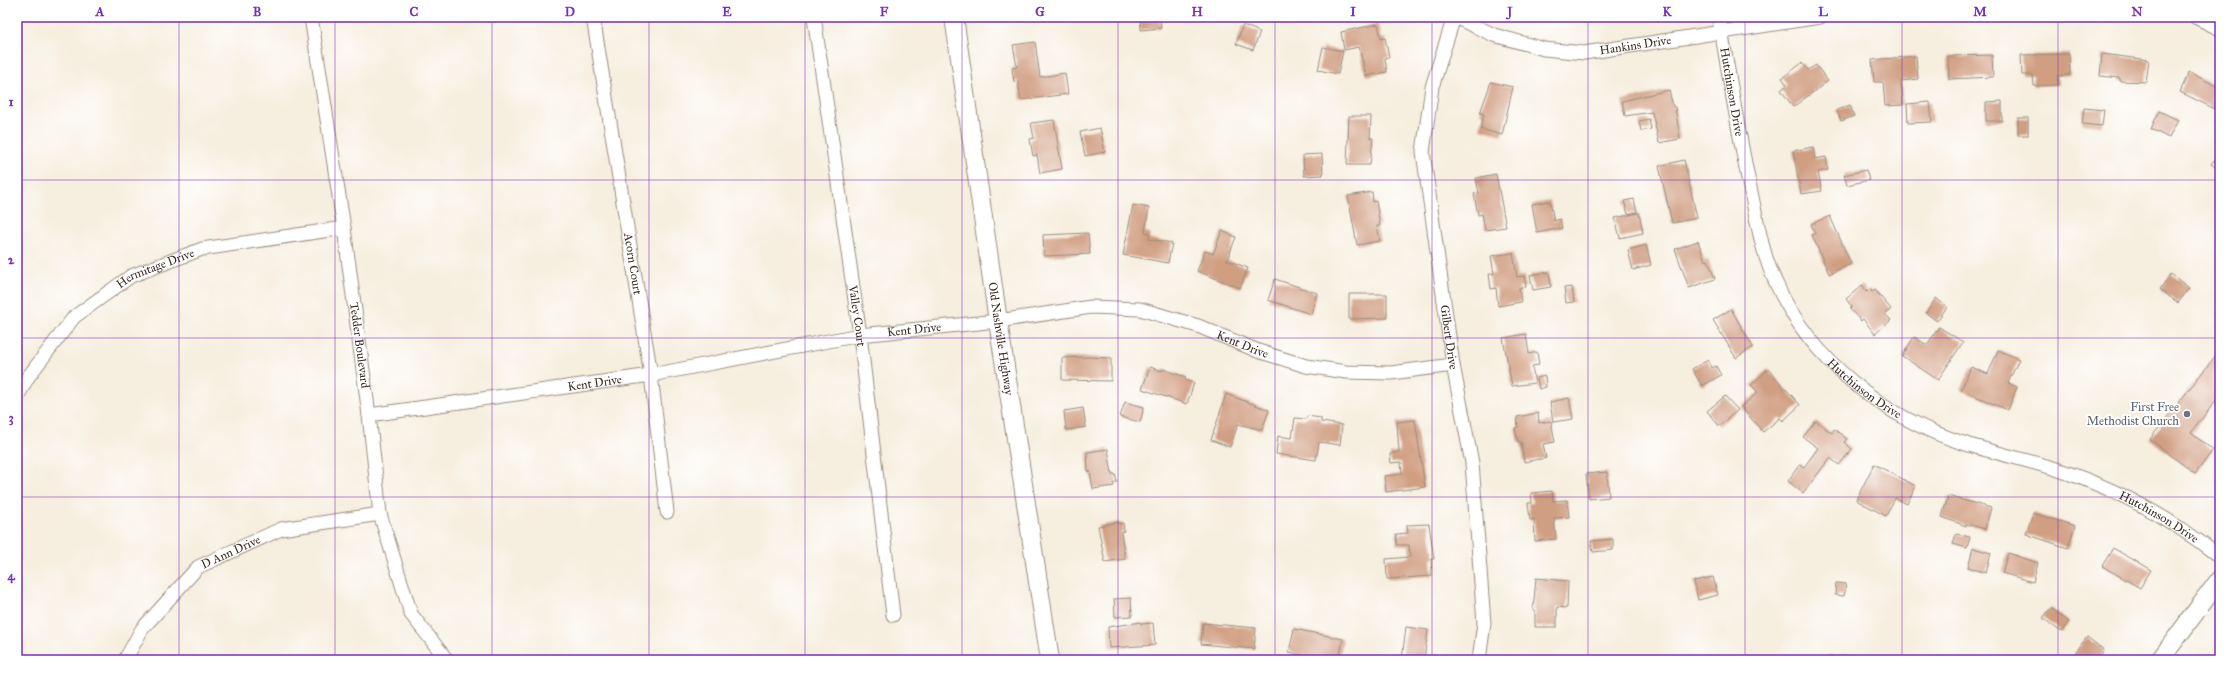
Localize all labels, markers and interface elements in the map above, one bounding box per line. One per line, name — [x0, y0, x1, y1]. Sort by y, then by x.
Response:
text: A — [95, 4, 105, 20]
text: B — [253, 4, 262, 20]
text: C — [410, 4, 419, 20]
text: D — [565, 4, 575, 20]
text: E — [722, 4, 732, 20]
text: F — [880, 4, 889, 20]
text: G — [1035, 4, 1045, 20]
text: H — [1191, 4, 1203, 20]
text: I — [1350, 4, 1356, 20]
text: J — [1505, 4, 1513, 20]
text: K — [1662, 4, 1672, 20]
text: L — [1818, 4, 1828, 20]
text: M — [1973, 4, 1987, 20]
text: N — [2131, 4, 2143, 20]
street label: Hankins Drive — [1599, 33, 1672, 58]
street label: Hutchinson Drive — [1717, 46, 1747, 137]
text: 1 — [8, 94, 14, 110]
street label: Acorn Court — [621, 231, 645, 296]
street label: Hermitage Drive — [114, 246, 196, 291]
text: 2 — [8, 252, 15, 268]
street label: Old Nashville Highway — [985, 281, 1016, 397]
street label: Valley Court — [846, 283, 868, 348]
street label: Tedder Boulevard — [347, 302, 372, 389]
street label: Gilbert Drive — [1438, 304, 1461, 371]
street label: Kent Drive — [886, 320, 942, 339]
street label: Kent Drive — [1215, 328, 1270, 361]
street label: Hutchinson Drive — [1824, 356, 1904, 421]
street label: Kent Drive — [567, 372, 623, 394]
place label: First Free Methodist Church — [2087, 400, 2179, 428]
marker: First Free Methodist Church — [2182, 409, 2192, 419]
text: 3 — [8, 410, 14, 426]
street label: Hutchinson Drive — [2117, 488, 2201, 546]
street label: D Ann Drive — [199, 532, 263, 572]
text: 4 — [7, 568, 15, 584]

